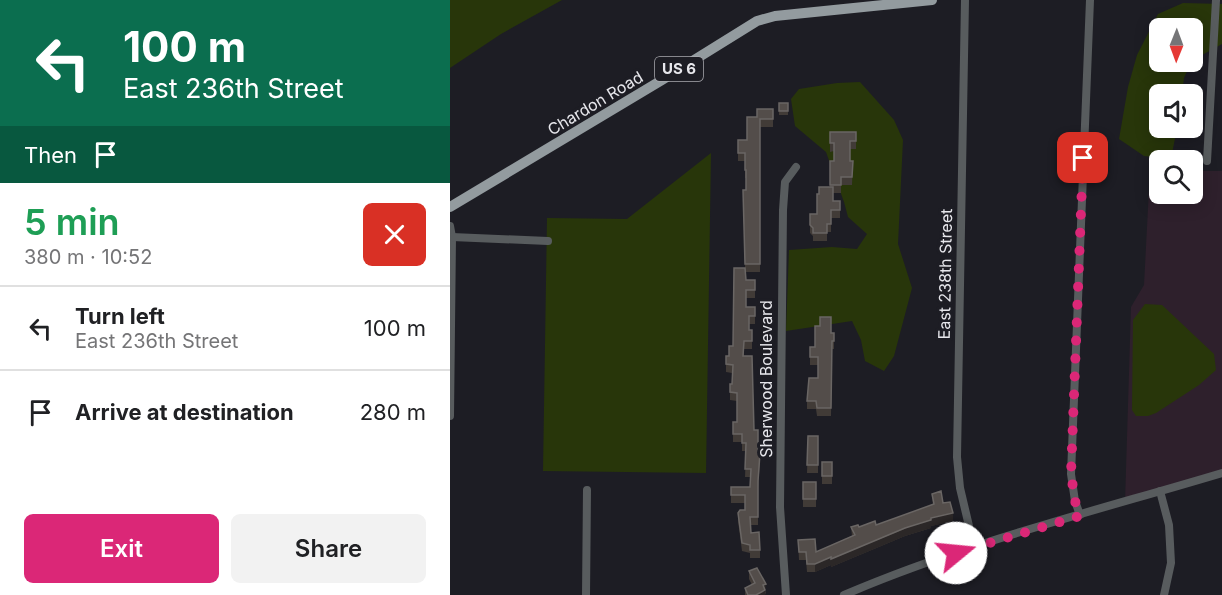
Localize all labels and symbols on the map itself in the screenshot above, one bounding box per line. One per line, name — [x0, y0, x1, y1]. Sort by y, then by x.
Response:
north arrow — [1149, 18, 1203, 72]
road number: US 6 — [655, 57, 703, 81]
street label: Chardon Road — [544, 67, 646, 139]
pin — [1057, 132, 1108, 183]
street label: East 238th Street — [934, 208, 956, 340]
street label: Sherwood Boulevard — [756, 300, 776, 458]
position arrow — [924, 521, 988, 585]

